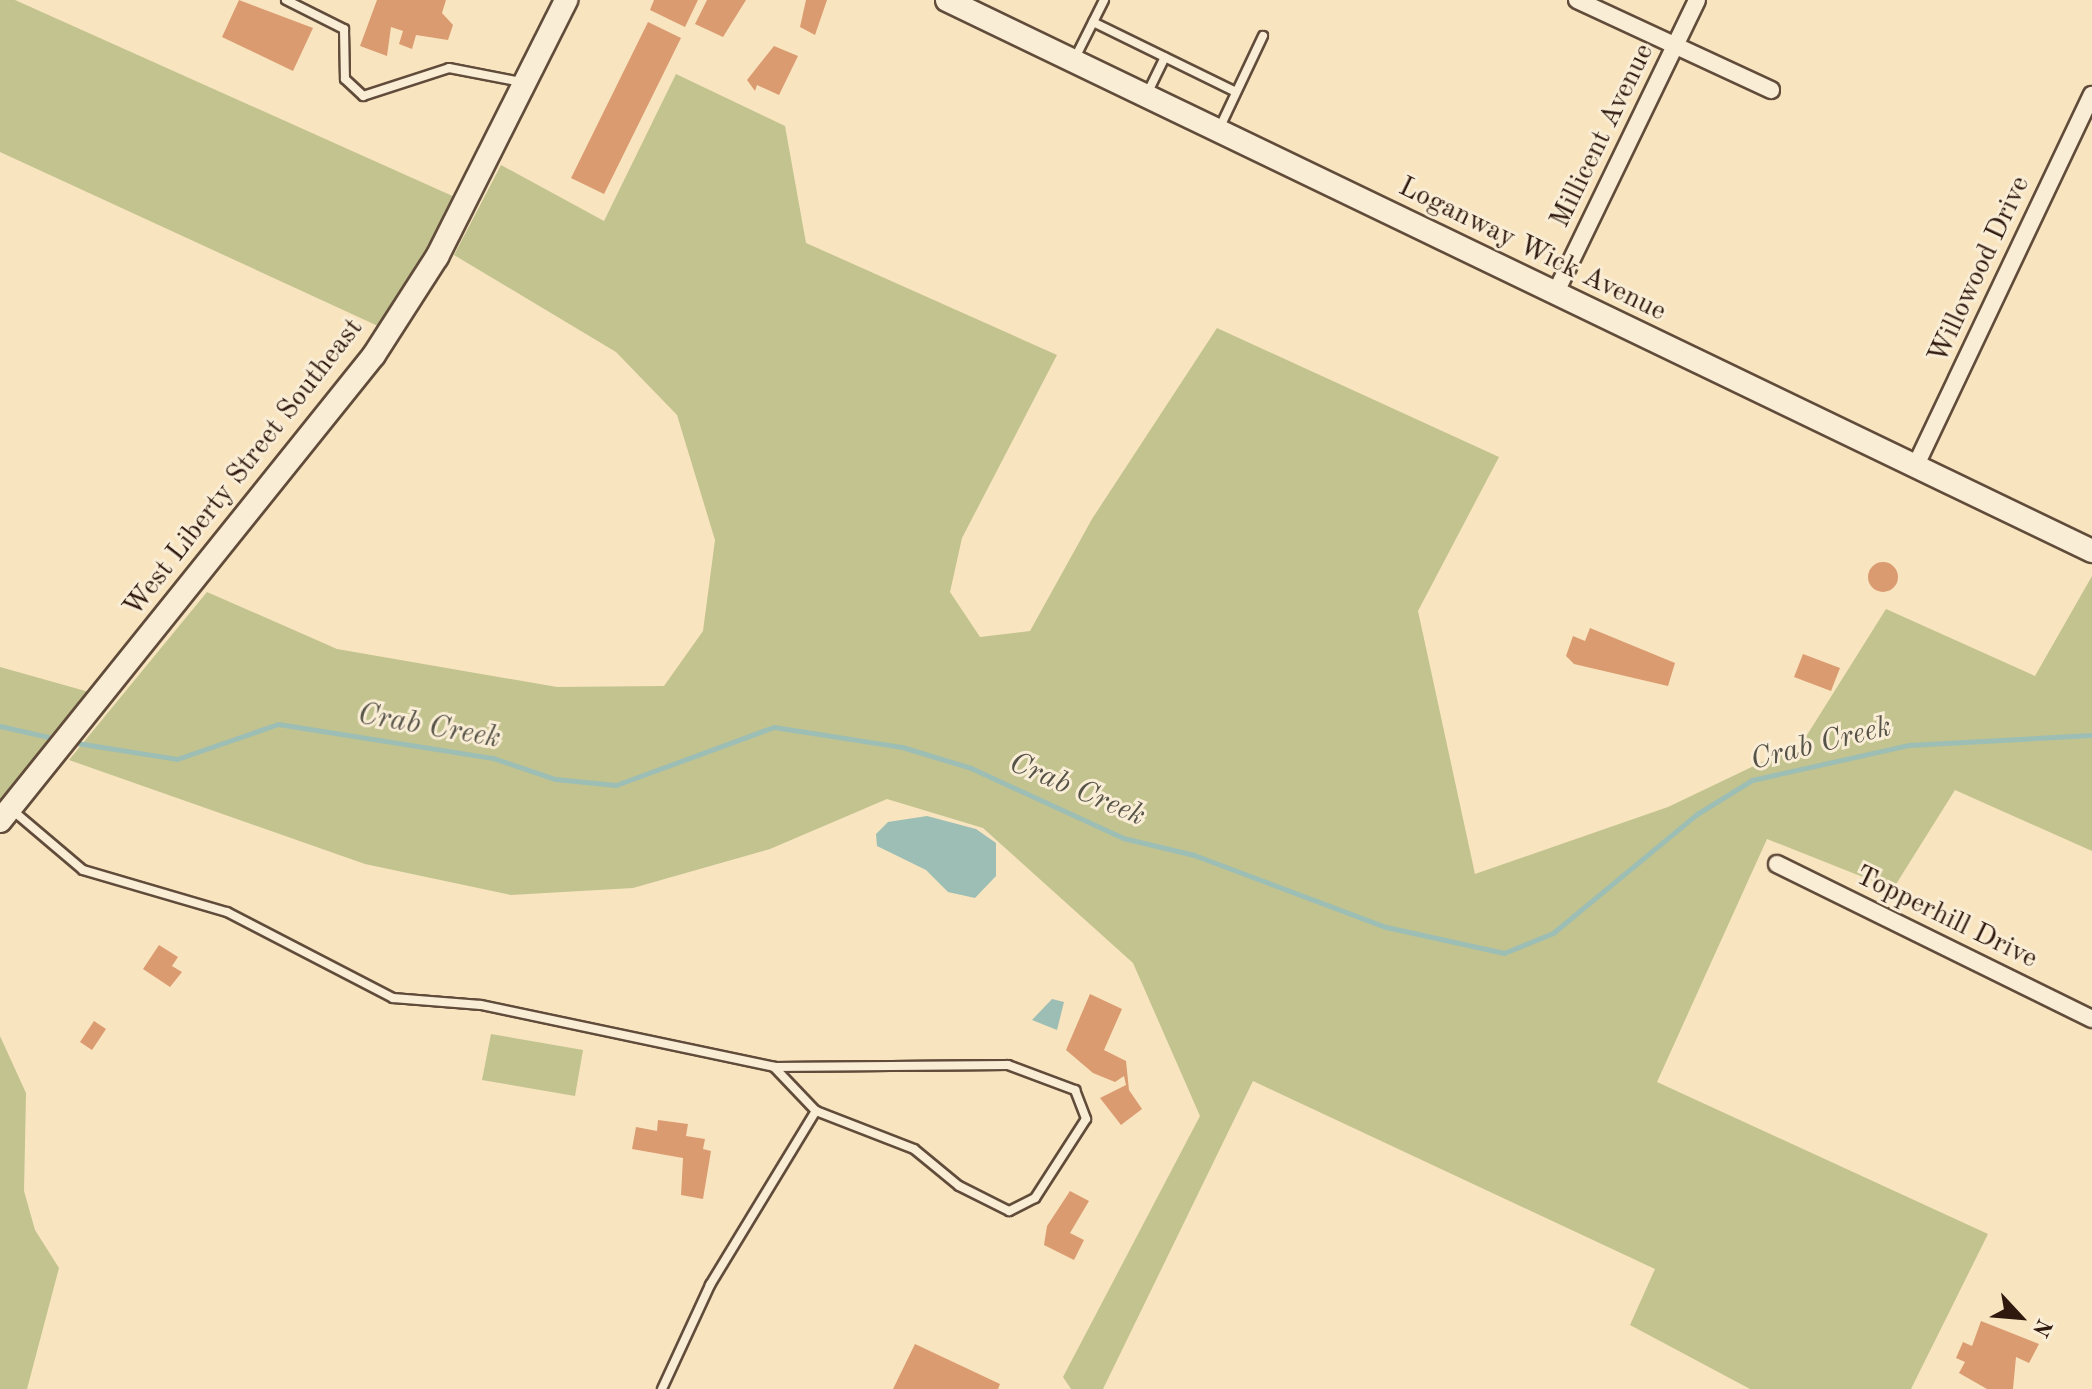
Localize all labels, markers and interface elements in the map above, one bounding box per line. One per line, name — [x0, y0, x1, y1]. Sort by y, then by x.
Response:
street label: Millicent Avenue — [1544, 39, 1662, 233]
street label: Loganway Wick Avenue — [1393, 171, 1671, 329]
street label: Willowood Drive — [1922, 171, 2038, 369]
street label: West Liberty Street Southeast — [117, 312, 371, 624]
water label: Crab Creek — [355, 697, 503, 757]
water label: Crab Creek — [1747, 709, 1895, 779]
water label: Crab Creek — [1004, 745, 1150, 835]
street label: Topperhill Drive — [1849, 859, 2043, 977]
north arrow — [1980, 1277, 2060, 1357]
text: N — [2028, 1315, 2055, 1340]

